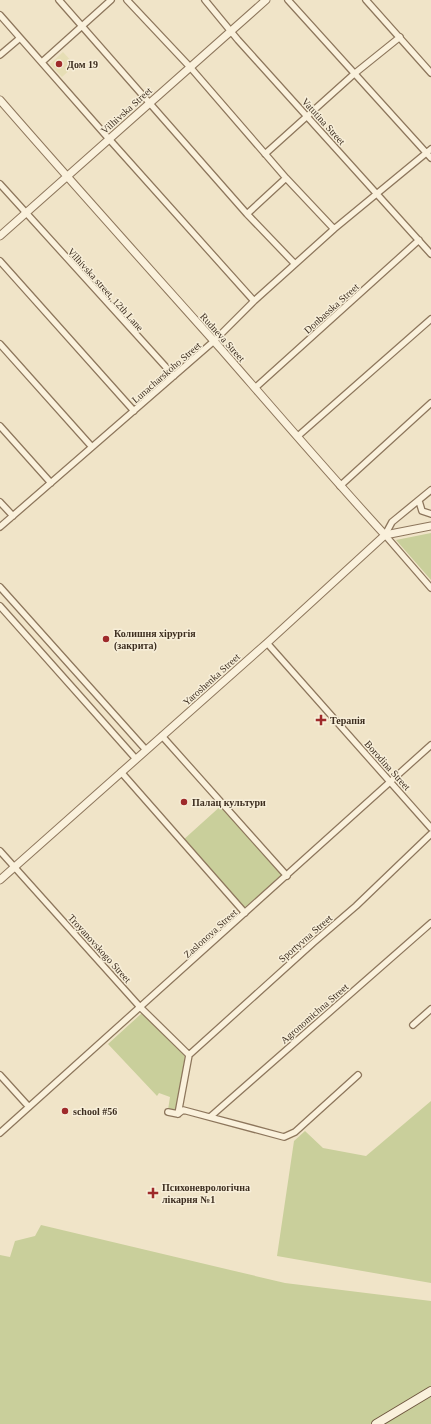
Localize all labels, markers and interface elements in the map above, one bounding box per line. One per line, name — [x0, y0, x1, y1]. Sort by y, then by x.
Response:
marker: Дом 19 — [54, 59, 64, 69]
place label: Дом 19 — [67, 59, 98, 70]
street label: Vilhivska Street — [99, 85, 154, 136]
street label: Vatutina Street — [300, 96, 348, 147]
street label: Vilhivska street, 12th Lane — [66, 246, 146, 333]
street label: Donbasska Street — [302, 281, 361, 336]
street label: Rudneva Street — [198, 311, 247, 364]
street label: Lunacharskoho Street — [130, 339, 203, 405]
place label: Колишня хірургія (закрита) — [114, 628, 196, 652]
marker: Колишня хірургія (закрита) — [101, 634, 111, 644]
street label: Yaroshenka Street — [181, 651, 242, 708]
marker: Терапія — [315, 714, 327, 726]
place label: Терапія — [330, 715, 366, 726]
street label: Borodina Street — [362, 738, 413, 793]
marker: Палац культури — [179, 797, 189, 807]
place label: Палац культури — [192, 797, 266, 808]
street label: Zaslonova Street — [182, 907, 239, 960]
street label: Troyanovskogo Street — [66, 912, 133, 985]
street label: Sportyvna Street — [276, 912, 334, 964]
street label: Agronomichna Street — [278, 981, 350, 1046]
marker: school #56 — [60, 1106, 70, 1116]
place label: school #56 — [73, 1106, 117, 1117]
place label: Психоневрологічна лікарня №1 — [162, 1182, 250, 1205]
marker: Психоневрологічна лікарня №1 — [147, 1187, 159, 1199]

